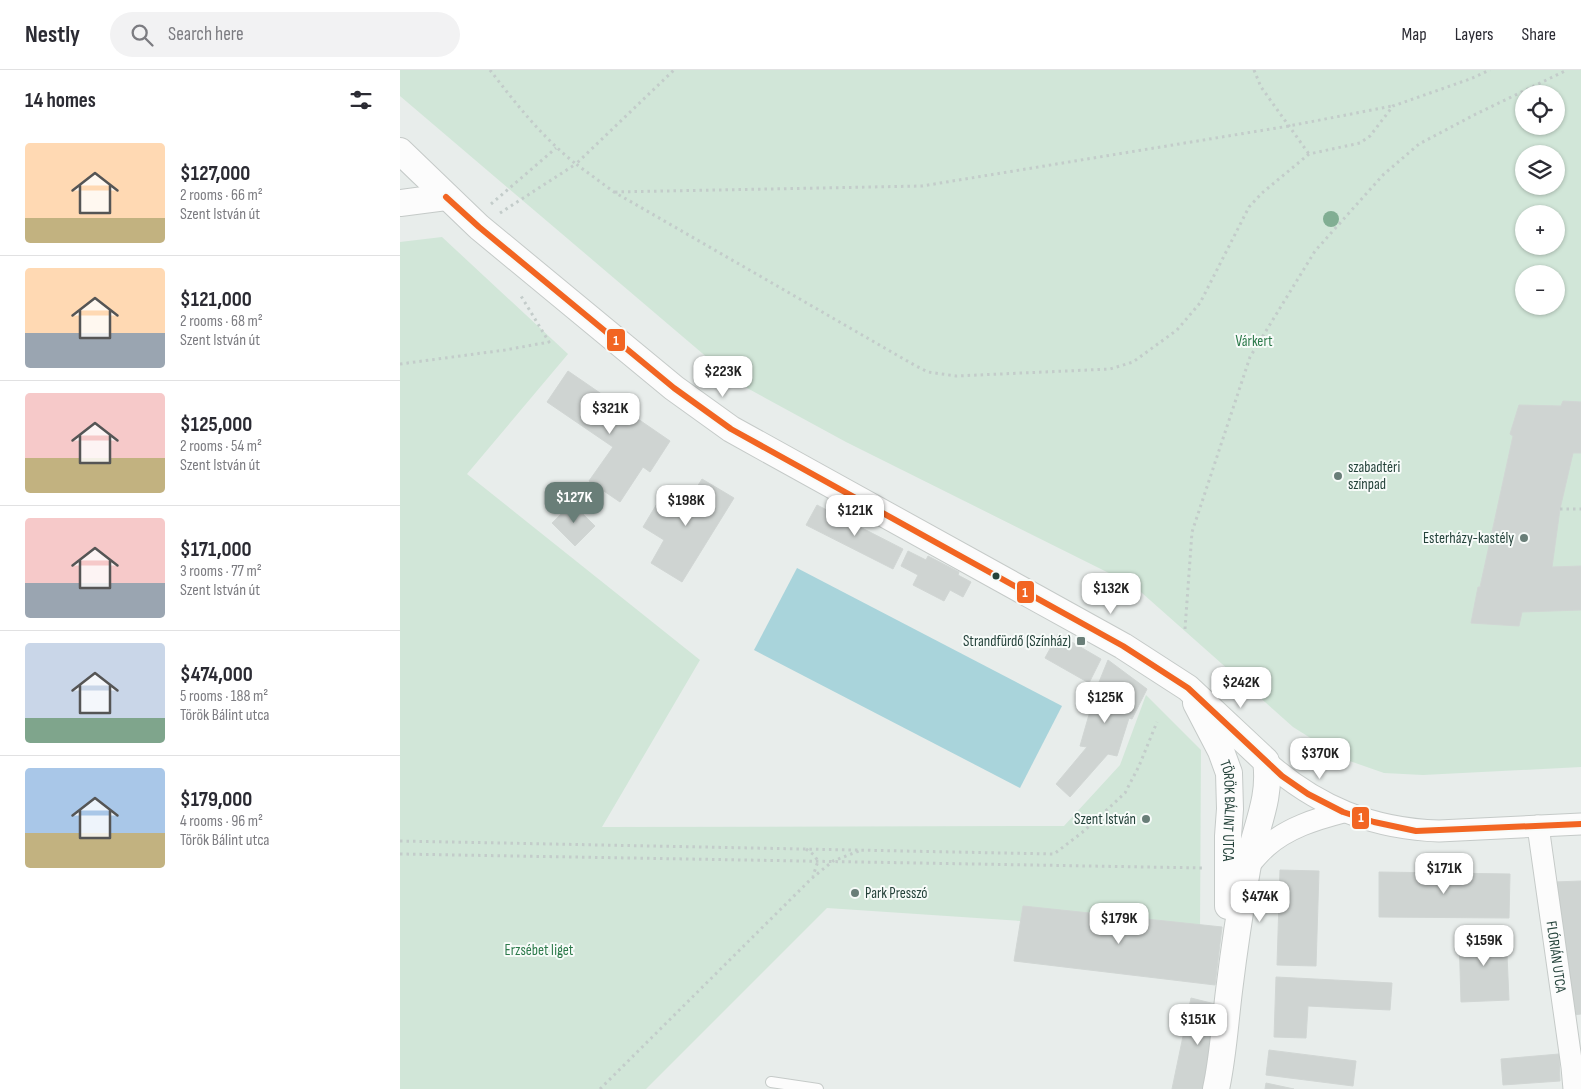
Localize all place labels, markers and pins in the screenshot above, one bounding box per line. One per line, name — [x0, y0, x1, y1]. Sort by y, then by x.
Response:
pin: $223K — [688, 356, 758, 398]
pin: $321K — [575, 392, 645, 435]
place label: szabadtéri színpad — [1348, 458, 1400, 494]
marker: szabadtéri színpad — [1332, 470, 1344, 482]
pin: $127K — [539, 482, 609, 524]
pin: $198K — [651, 484, 721, 527]
pin: $121K — [820, 494, 890, 537]
place label: Esterházy-kastély — [1423, 529, 1514, 548]
marker: Esterházy-kastély — [1518, 532, 1530, 544]
unlabelled marker — [991, 571, 1001, 581]
pin: $132K — [1076, 572, 1146, 615]
place label: Strandfürdő (Színház) — [963, 632, 1071, 651]
marker: Strandfürdő (Színház) — [1075, 635, 1087, 647]
pin: $242K — [1206, 666, 1276, 709]
pin: $125K — [1070, 682, 1140, 724]
pin: $370K — [1285, 738, 1355, 780]
place label: Szent István — [1074, 810, 1136, 829]
marker: Szent István — [1140, 813, 1152, 825]
pin: $171K — [1409, 852, 1479, 895]
pin: $474K — [1225, 880, 1295, 923]
place label: Park Presszó — [865, 884, 928, 903]
marker: Park Presszó — [849, 887, 861, 899]
pin: $179K — [1084, 902, 1154, 945]
pin: $159K — [1449, 924, 1519, 967]
pin: $151K — [1163, 1004, 1233, 1046]

